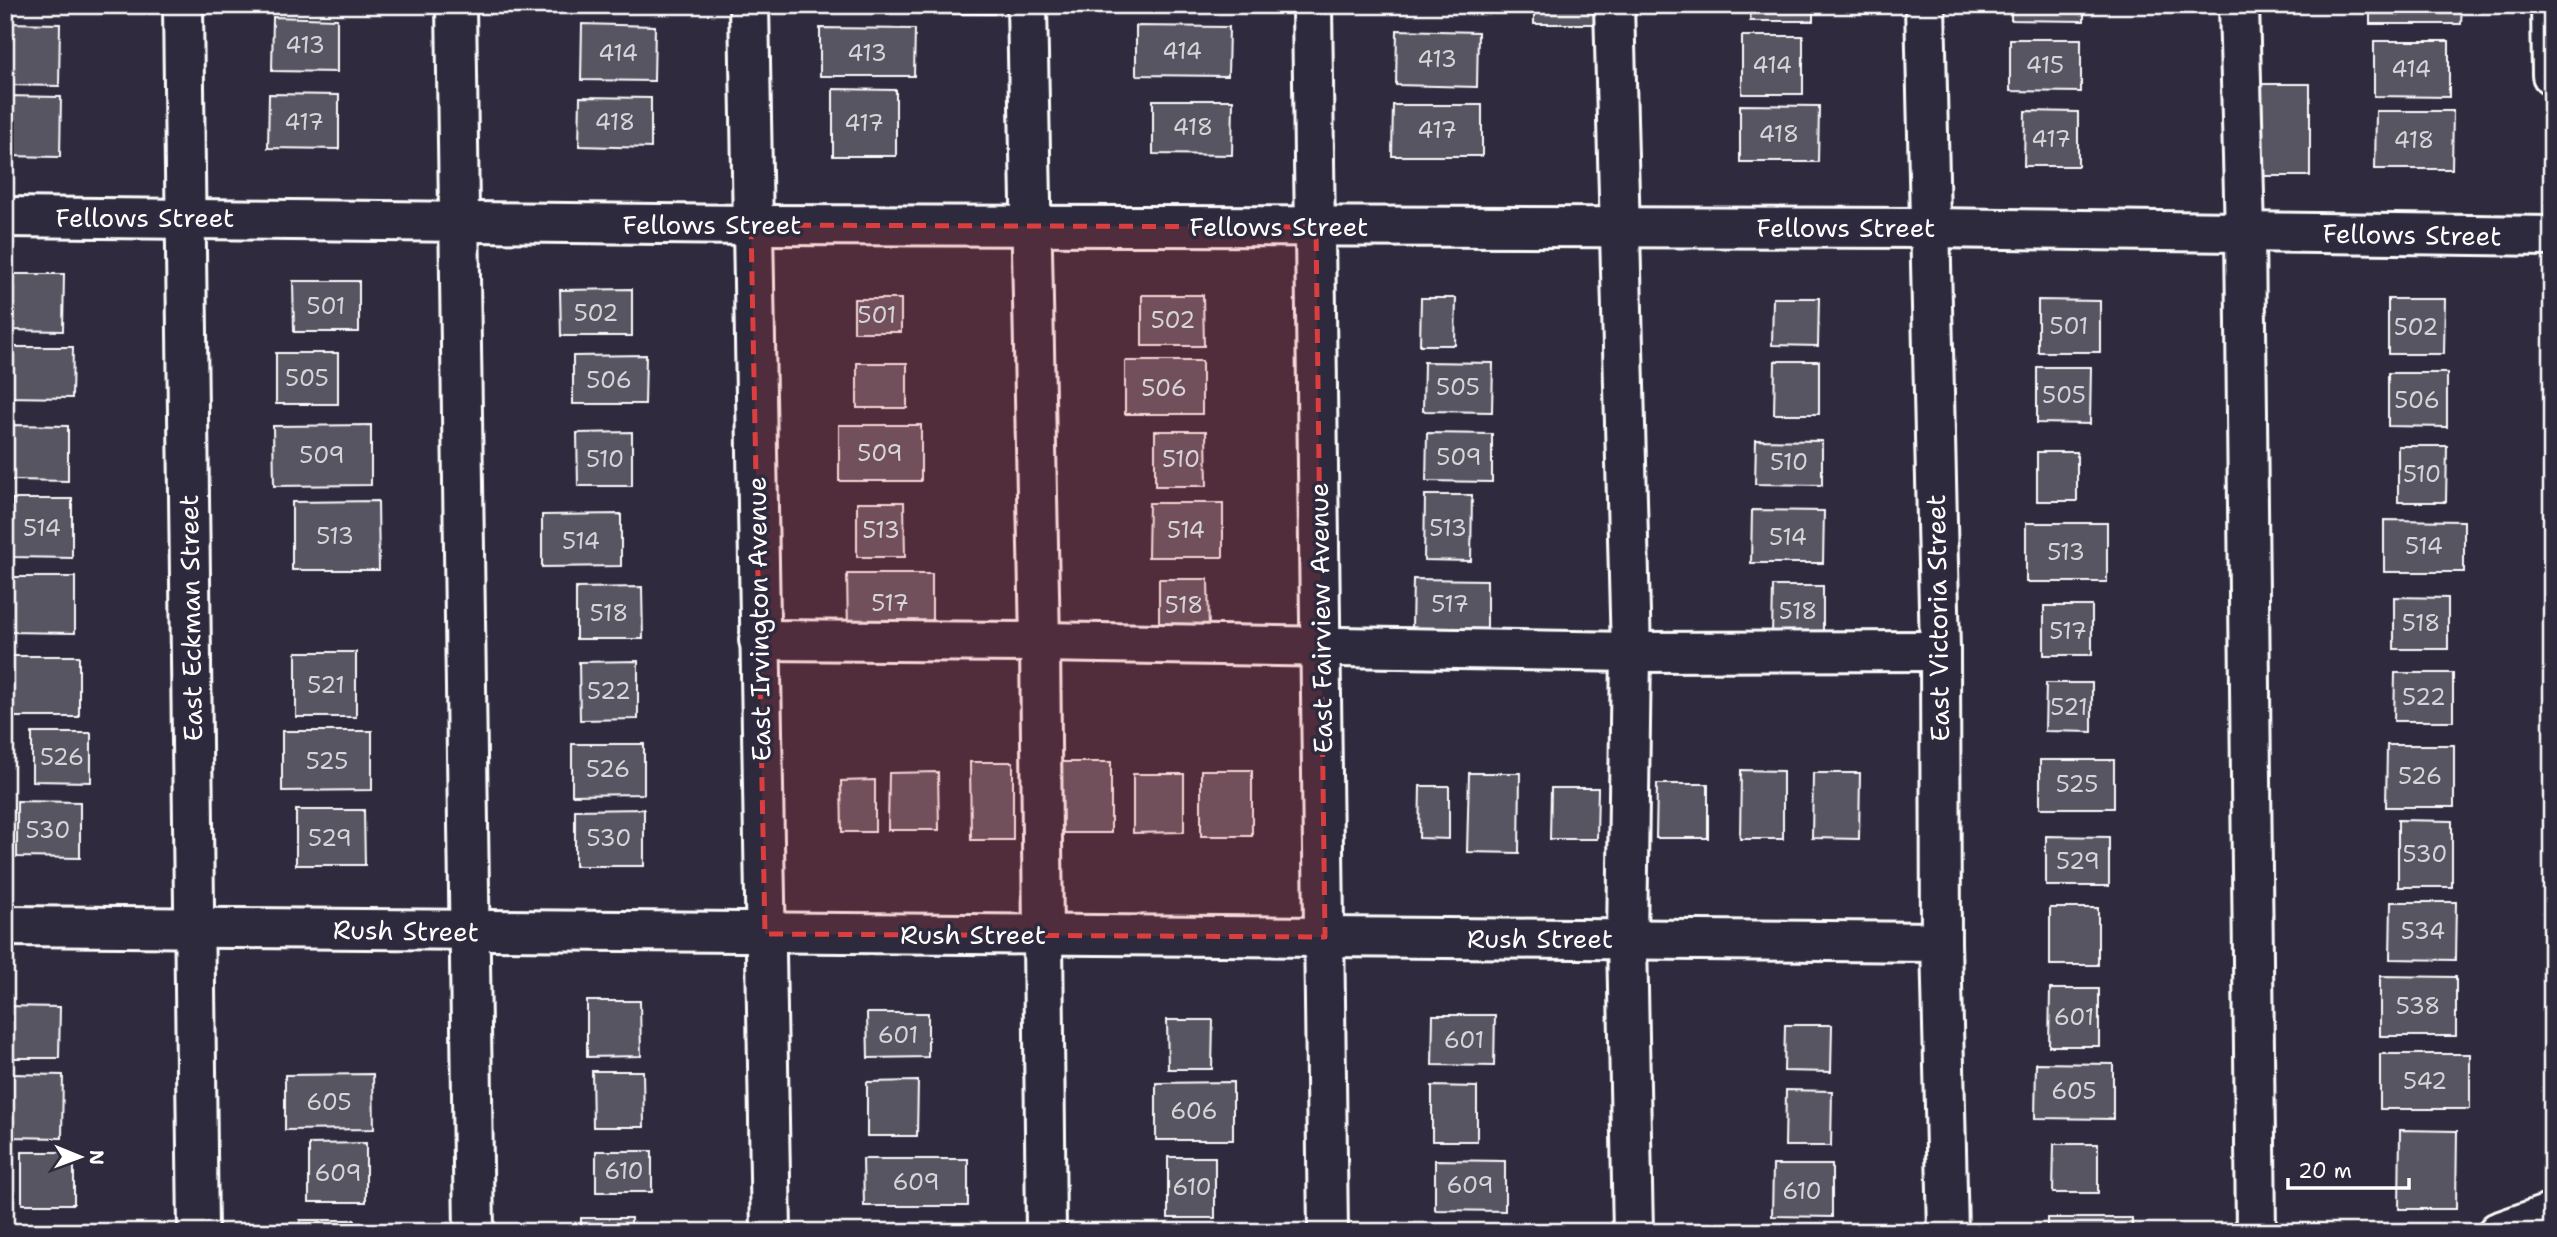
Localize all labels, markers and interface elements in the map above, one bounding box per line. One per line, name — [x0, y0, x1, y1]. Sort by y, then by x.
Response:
house number: 413 — [285, 30, 325, 60]
house number: 414 — [1162, 36, 1202, 66]
house number: 414 — [598, 38, 638, 68]
house number: 413 — [847, 38, 887, 68]
house number: 413 — [1417, 44, 1457, 74]
house number: 414 — [1752, 50, 1792, 80]
house number: 415 — [2026, 50, 2064, 80]
house number: 414 — [2391, 54, 2431, 84]
house number: 417 — [284, 107, 324, 137]
house number: 418 — [595, 107, 635, 137]
house number: 417 — [844, 108, 884, 138]
house number: 418 — [1173, 112, 1213, 142]
house number: 417 — [1417, 115, 1457, 145]
house number: 418 — [1759, 119, 1799, 149]
house number: 417 — [2031, 124, 2071, 154]
house number: 418 — [2394, 125, 2434, 155]
street label: Fellows Street — [56, 200, 234, 235]
street label: Fellows Street — [623, 207, 801, 242]
street label: Fellows Street — [1190, 209, 1368, 244]
street label: Fellows Street — [1757, 210, 1935, 245]
street label: Fellows Street — [2322, 215, 2502, 254]
house number: 501 — [307, 291, 345, 321]
house number: 502 — [574, 298, 618, 328]
house number: 501 — [858, 300, 896, 330]
house number: 502 — [1151, 305, 1195, 335]
house number: 501 — [2050, 311, 2088, 341]
house number: 502 — [2394, 312, 2438, 342]
house number: 505 — [285, 363, 329, 393]
house number: 506 — [586, 365, 632, 395]
house number: 505 — [1436, 372, 1480, 402]
house number: 506 — [1141, 373, 1187, 403]
house number: 505 — [2042, 380, 2086, 410]
house number: 506 — [2394, 385, 2440, 415]
house number: 509 — [857, 438, 903, 468]
house number: 509 — [299, 440, 345, 470]
house number: 509 — [1436, 442, 1482, 472]
house number: 510 — [586, 444, 624, 474]
house number: 510 — [1162, 444, 1200, 474]
house number: 510 — [1770, 447, 1808, 477]
house number: 510 — [2403, 459, 2441, 489]
street label: East Irvington Avenue — [739, 476, 778, 762]
street label: East Fairview Avenue — [1301, 482, 1340, 754]
street label: East Eckman Street — [171, 494, 210, 742]
street label: East Victoria Street — [1918, 494, 1957, 742]
house number: 514 — [23, 513, 61, 543]
house number: 513 — [1429, 513, 1467, 543]
house number: 513 — [862, 515, 900, 545]
house number: 514 — [1167, 515, 1205, 545]
house number: 513 — [316, 521, 354, 551]
house number: 514 — [1769, 522, 1807, 552]
house number: 514 — [562, 526, 600, 556]
house number: 514 — [2405, 531, 2443, 561]
house number: 513 — [2047, 537, 2085, 567]
house number: 517 — [871, 588, 909, 618]
house number: 517 — [1431, 589, 1469, 619]
house number: 518 — [1165, 590, 1203, 620]
house number: 518 — [1779, 596, 1817, 626]
house number: 518 — [590, 598, 628, 628]
house number: 518 — [2402, 608, 2440, 638]
house number: 517 — [2049, 616, 2087, 646]
house number: 521 — [307, 670, 345, 700]
house number: 522 — [587, 676, 631, 706]
house number: 522 — [2402, 682, 2446, 712]
house number: 521 — [2050, 692, 2088, 722]
house number: 526 — [40, 742, 84, 772]
house number: 525 — [306, 746, 348, 776]
house number: 526 — [586, 754, 630, 784]
house number: 526 — [2398, 761, 2442, 791]
house number: 525 — [2056, 769, 2098, 799]
house number: 530 — [26, 815, 70, 845]
house number: 529 — [308, 823, 352, 853]
house number: 530 — [587, 823, 631, 853]
house number: 530 — [2403, 839, 2447, 869]
house number: 529 — [2056, 846, 2100, 876]
street label: Rush Street — [333, 912, 479, 949]
house number: 534 — [2401, 916, 2445, 946]
street label: Rush Street — [900, 917, 1046, 952]
street label: Rush Street — [1467, 921, 1613, 956]
house number: 538 — [2396, 991, 2440, 1021]
house number: 601 — [2054, 1002, 2094, 1032]
house number: 601 — [878, 1020, 918, 1050]
house number: 601 — [1444, 1025, 1484, 1055]
house number: 542 — [2403, 1066, 2447, 1096]
house number: 605 — [2051, 1076, 2097, 1106]
house number: 605 — [306, 1087, 352, 1117]
house number: 606 — [1170, 1096, 1218, 1126]
north arrow — [46, 1122, 116, 1192]
scale bar — [2288, 1146, 2408, 1190]
text: N — [84, 1150, 109, 1165]
house number: 610 — [604, 1156, 644, 1186]
text: 20 m — [2298, 1157, 2352, 1185]
house number: 609 — [314, 1158, 362, 1188]
house number: 609 — [892, 1167, 940, 1197]
house number: 609 — [1446, 1170, 1494, 1200]
house number: 610 — [1172, 1172, 1212, 1202]
house number: 610 — [1782, 1176, 1822, 1206]

